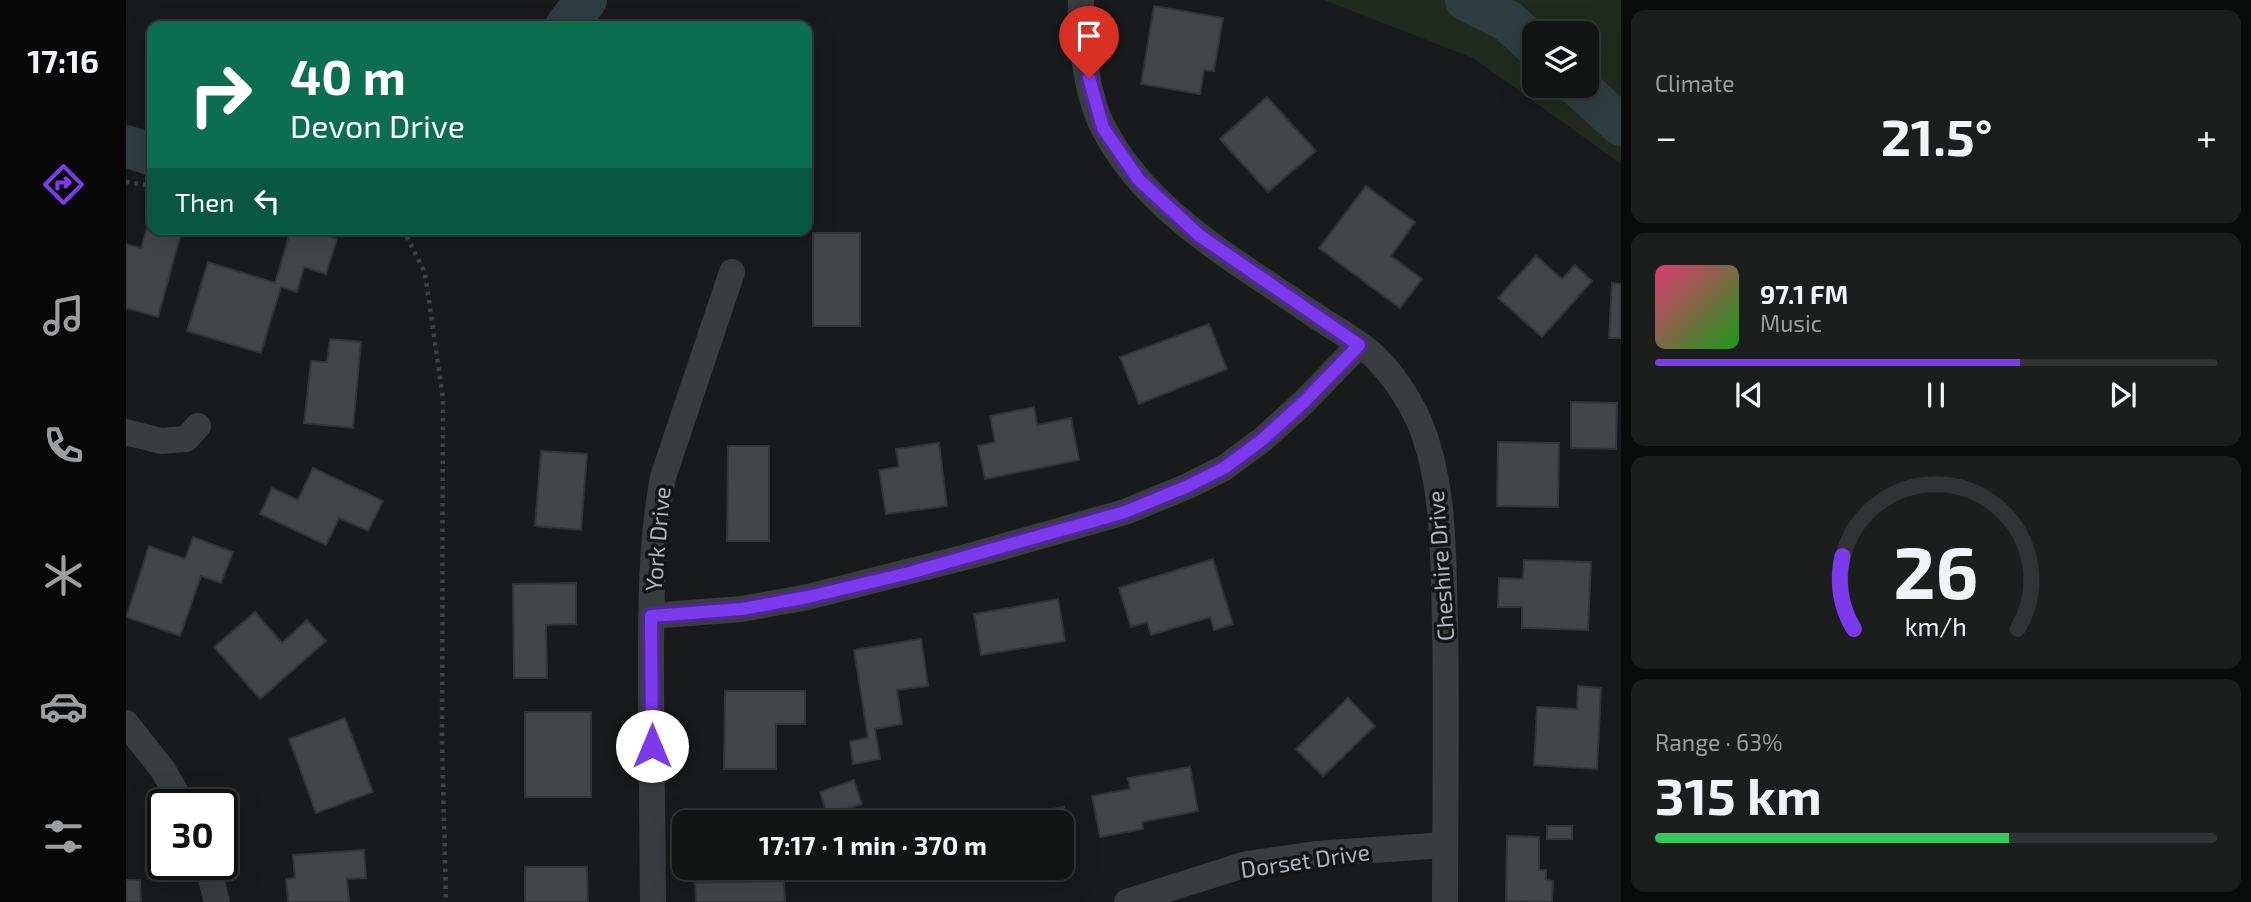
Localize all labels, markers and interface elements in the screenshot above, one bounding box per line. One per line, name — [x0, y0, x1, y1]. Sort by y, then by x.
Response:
pin — [1059, 6, 1119, 78]
icon: arrive — [1070, 17, 1108, 55]
map controls — [1522, 21, 1599, 98]
button: layers — [1522, 21, 1599, 98]
text: 17:16 — [27, 41, 99, 79]
text: 40 m — [290, 46, 406, 105]
icon: right — [175, 49, 266, 140]
text: Climate — [1655, 69, 1735, 97]
text: 21.5° — [1881, 104, 1993, 166]
text: Devon Drive — [290, 106, 465, 144]
text: − — [1655, 113, 1677, 159]
text: + — [2196, 113, 2217, 159]
icon: directions — [39, 160, 88, 209]
icon: left — [248, 182, 286, 220]
text: Then — [175, 186, 234, 217]
text: 97.1 FM — [1760, 278, 1848, 309]
icon: music — [39, 291, 88, 340]
text: Music — [1760, 309, 1822, 337]
icon: previous — [1730, 376, 1768, 414]
icon: pause — [1917, 376, 1955, 414]
icon: next — [2104, 376, 2142, 414]
icon: phone — [39, 421, 88, 470]
street label: York Drive — [638, 485, 676, 593]
street label: Cheshire Drive — [1421, 490, 1459, 642]
text: 26 — [1893, 526, 1979, 614]
icon: climate — [39, 551, 88, 600]
text: km/h — [1905, 610, 1967, 640]
icon: car — [39, 682, 88, 731]
position arrow — [615, 709, 689, 783]
text: Range · 63% — [1655, 728, 1783, 756]
text: 315 km — [1655, 763, 1822, 825]
speed limit sign: 30 — [147, 789, 238, 880]
icon: filters — [39, 812, 88, 861]
text: 17:17 · 1 min · 370 m — [759, 829, 987, 860]
street label: Dorset Drive — [1239, 837, 1371, 883]

